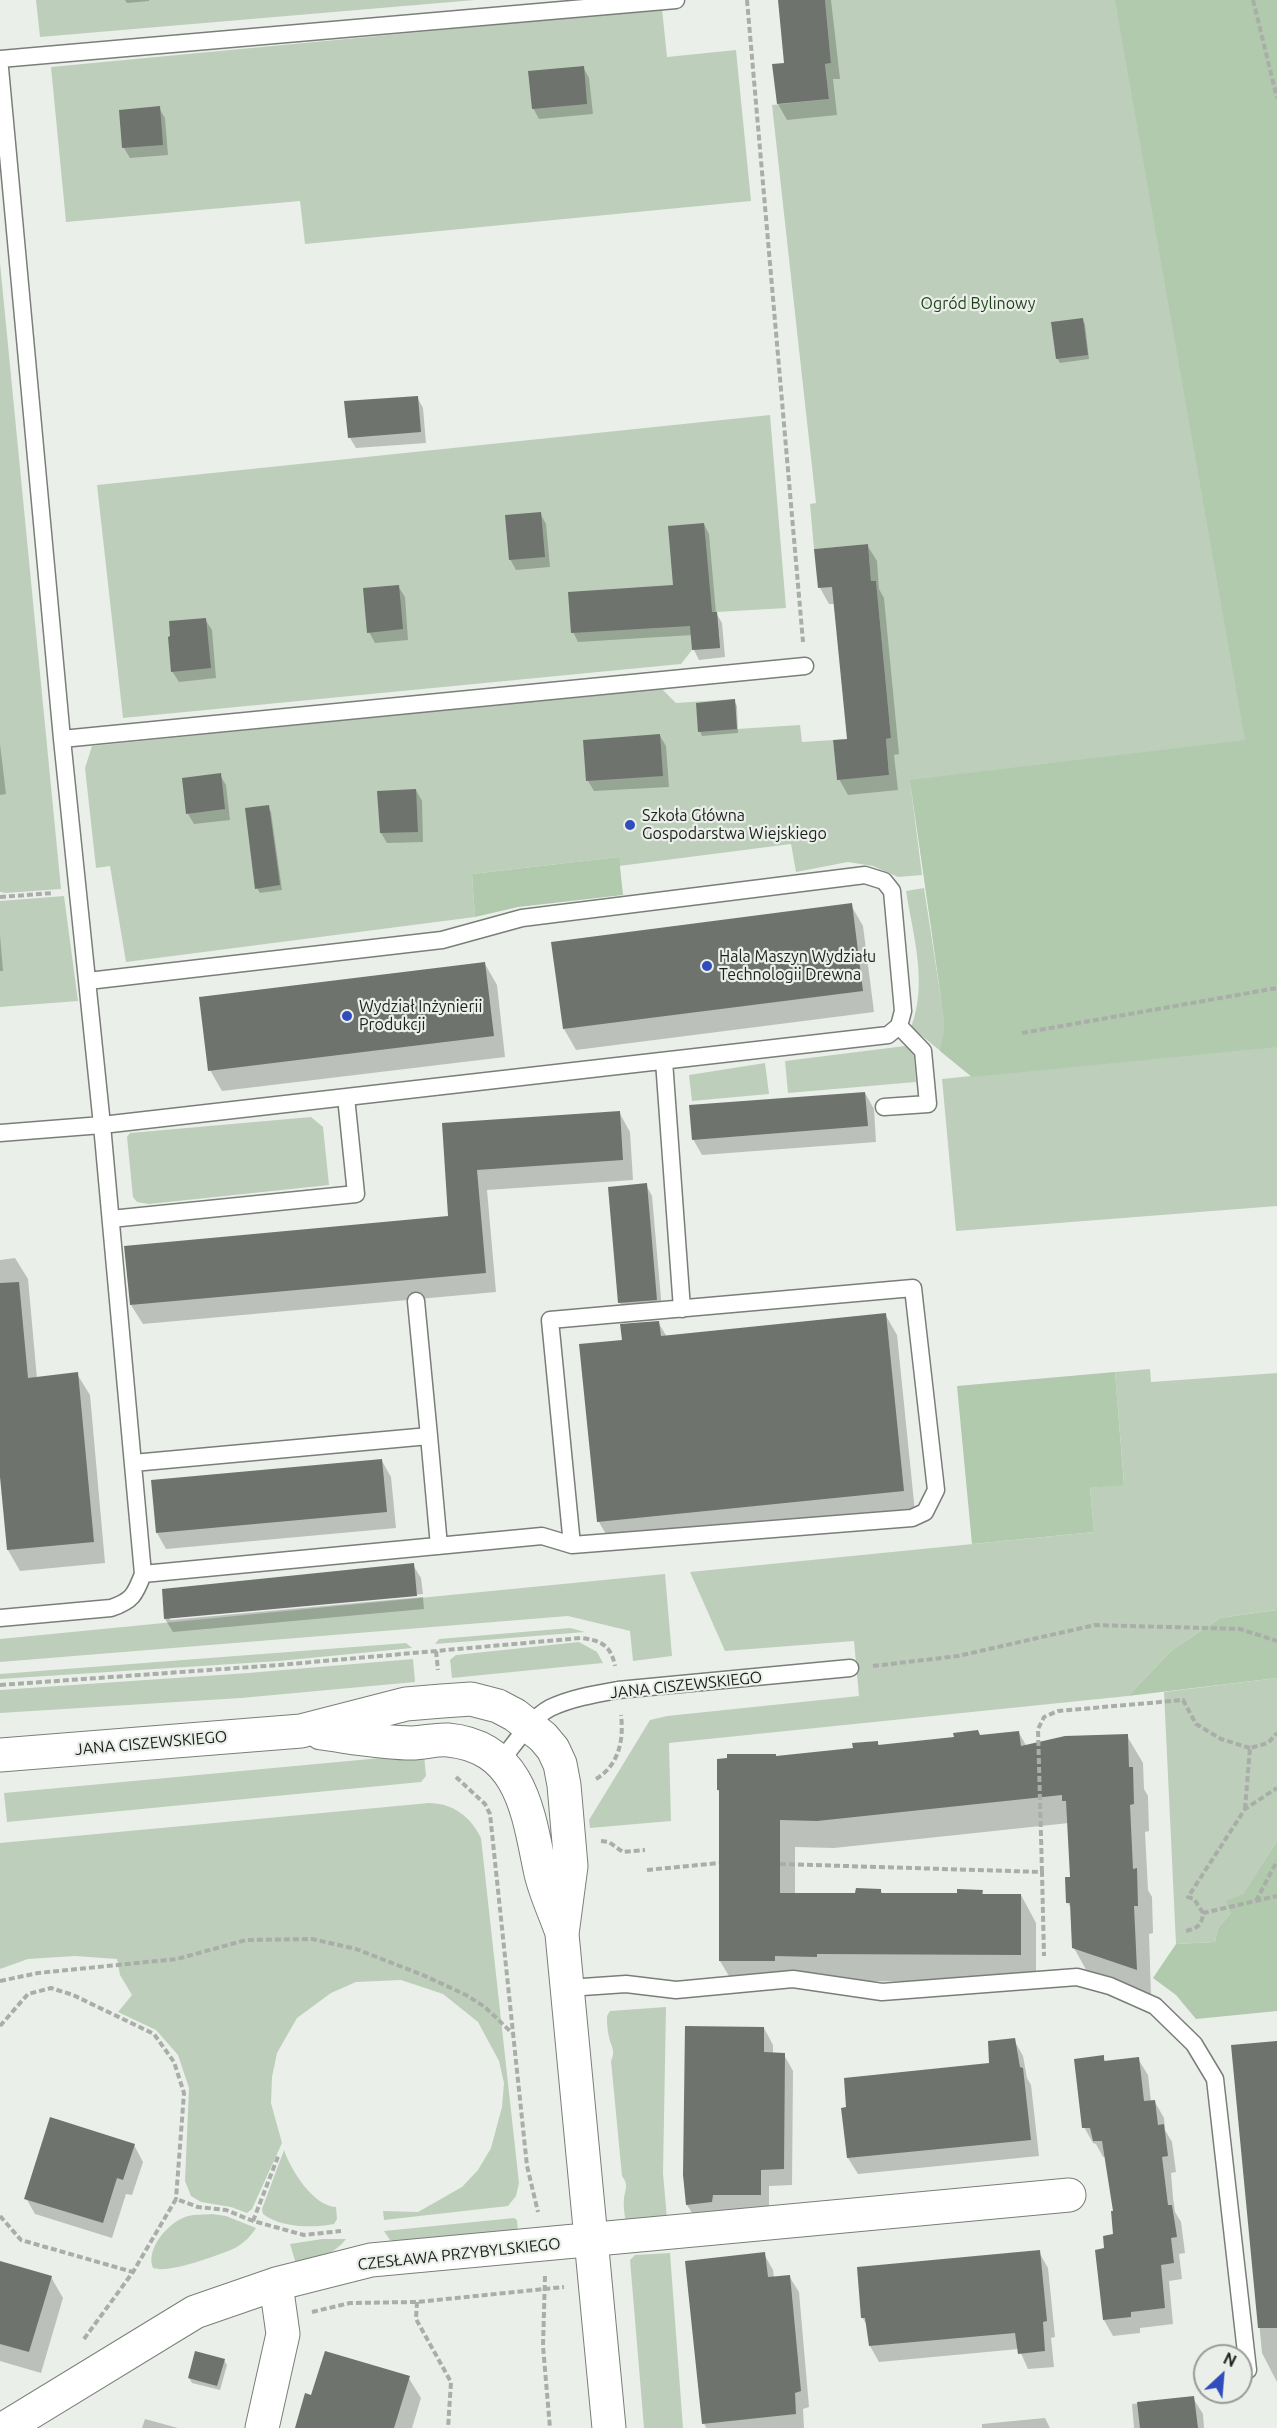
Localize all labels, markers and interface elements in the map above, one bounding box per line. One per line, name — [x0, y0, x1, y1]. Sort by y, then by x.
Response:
park label: Ogród Bylinowy — [921, 294, 1035, 314]
place label: Szkoła Główna Gospodarstwa Wiejskiego — [642, 806, 827, 844]
marker: Szkoła Główna Gospodarstwa Wiejskiego — [623, 818, 637, 832]
place label: Hala Maszyn Wydziału Technologii Drewna — [719, 947, 876, 985]
marker: Hala Maszyn Wydziału Technologii Drewna — [700, 959, 714, 973]
place label: Wydział Inżynierii Produkcji — [359, 997, 482, 1035]
marker: Wydział Inżynierii Produkcji — [340, 1009, 354, 1023]
street label: JANA CISZEWSKIEGO — [609, 1667, 763, 1703]
street label: JANA CISZEWSKIEGO — [74, 1727, 228, 1759]
street label: CZESŁAWA PRZYBYLSKIEGO — [357, 2234, 561, 2274]
north arrow — [1193, 2344, 1253, 2404]
text: N — [1221, 2349, 1239, 2370]

